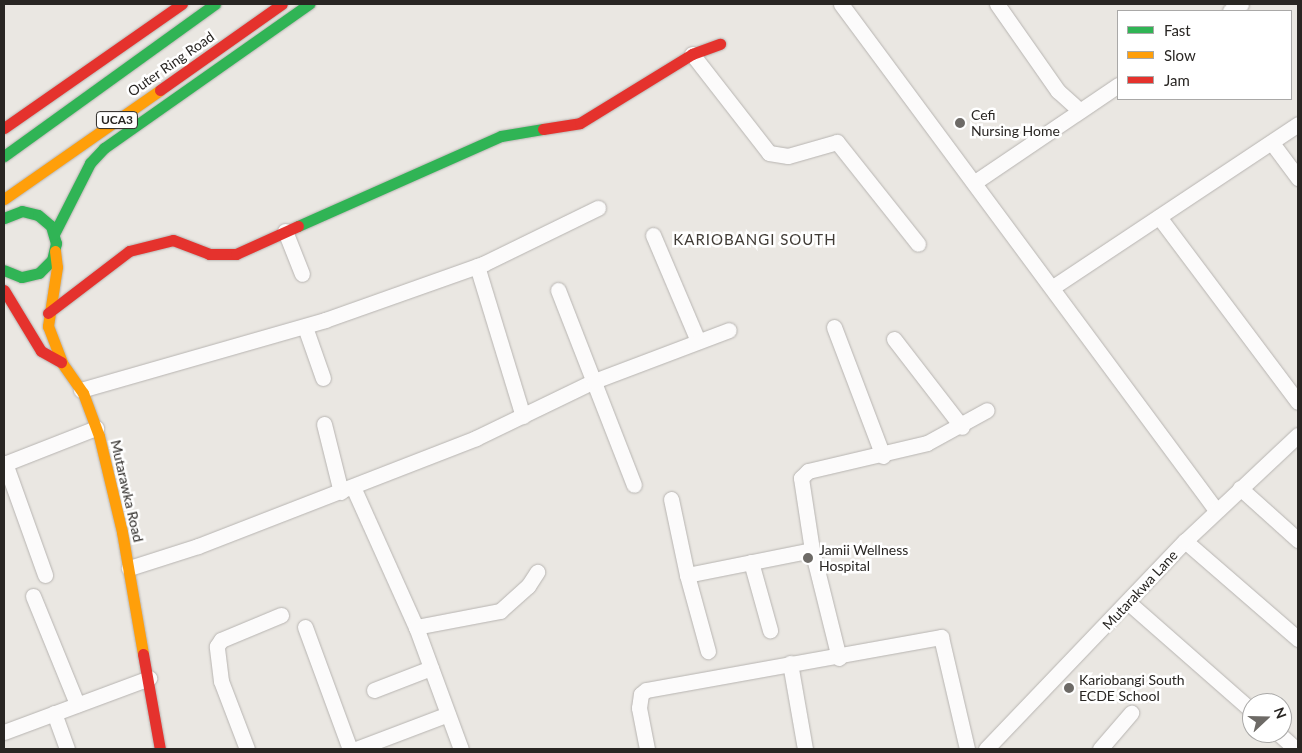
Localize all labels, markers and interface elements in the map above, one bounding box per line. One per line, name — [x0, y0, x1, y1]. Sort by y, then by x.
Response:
legend — [1117, 10, 1292, 100]
text: Fast — [1164, 21, 1191, 39]
street label: Outer Ring Road — [125, 28, 217, 100]
text: Slow — [1164, 46, 1196, 64]
text: Jam — [1164, 71, 1190, 89]
place label: Cefi Nursing Home — [971, 107, 1060, 140]
road number: UCA3 — [96, 110, 138, 130]
marker: Cefi Nursing Home — [953, 116, 967, 130]
district label: KARIOBANGI SOUTH — [671, 231, 839, 249]
street label: Mutarawka Road — [107, 438, 147, 544]
place label: Jamii Wellness Hospital — [819, 542, 908, 574]
street label: Mutarakwa Lane — [1099, 547, 1181, 633]
marker: Jamii Wellness Hospital — [801, 551, 815, 565]
place label: Kariobangi South ECDE School — [1079, 672, 1185, 704]
marker: Kariobangi South ECDE School — [1063, 682, 1075, 694]
north arrow — [1242, 693, 1292, 743]
text: N — [1271, 705, 1290, 721]

